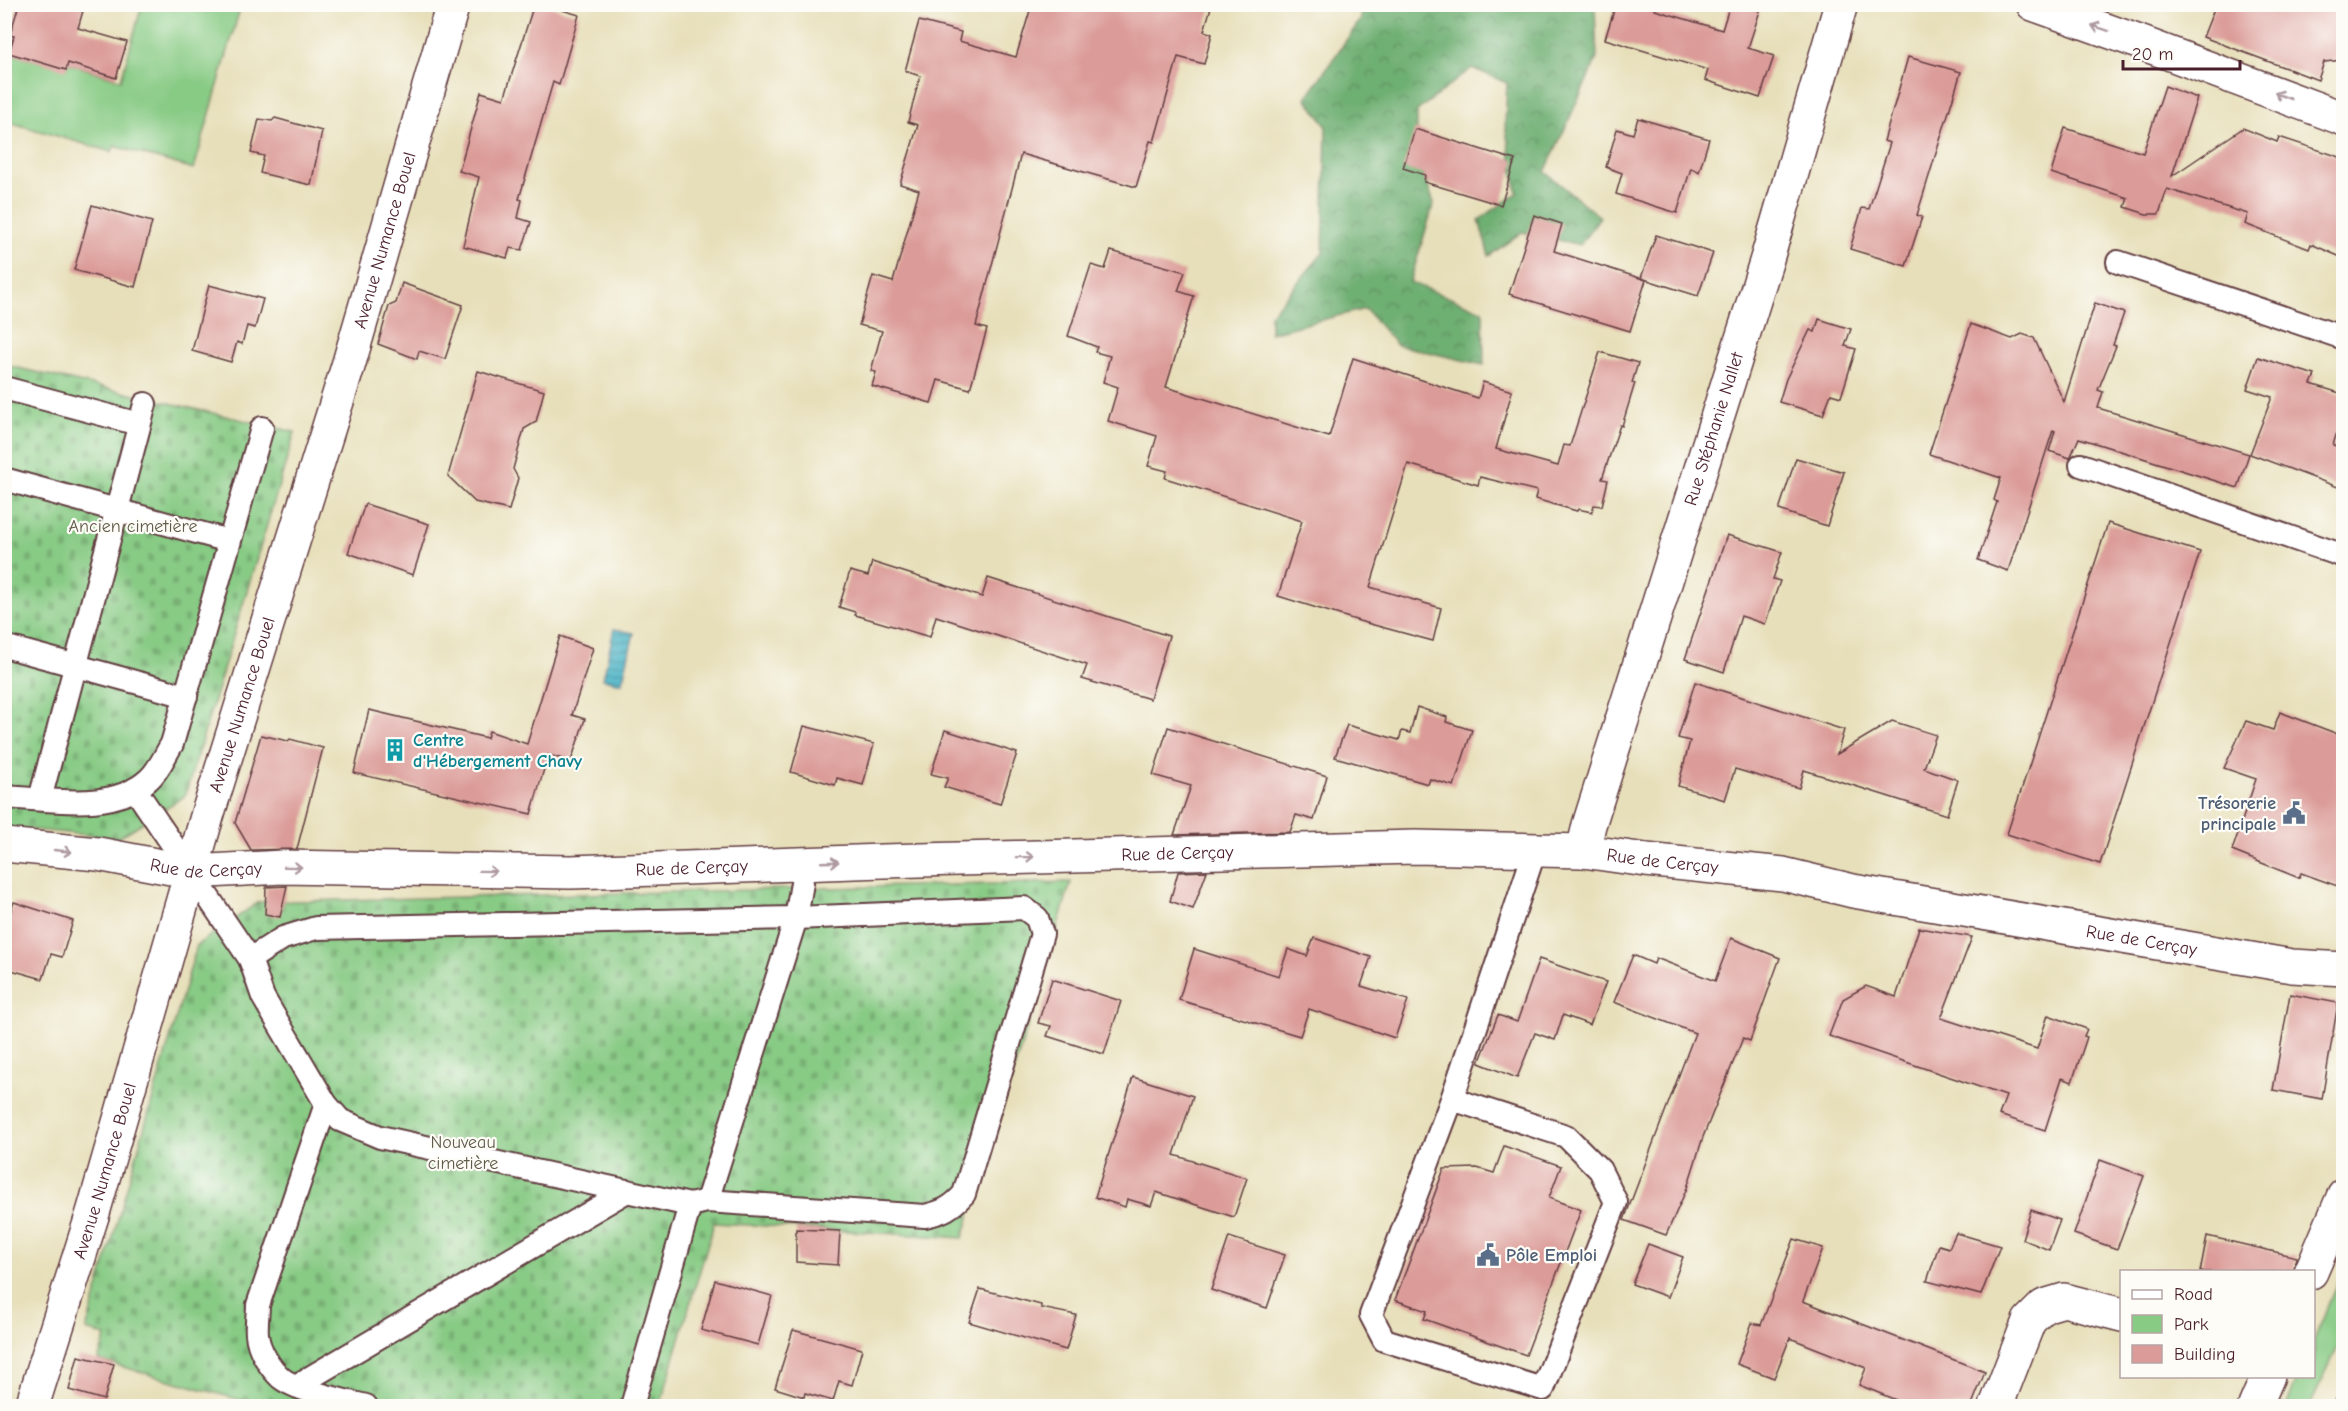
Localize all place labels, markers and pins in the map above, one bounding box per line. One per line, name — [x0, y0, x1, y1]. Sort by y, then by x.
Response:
place label: Centre d'Hébergement Chavy — [413, 730, 583, 772]
building icon: Centre d'Hébergement Chavy — [382, 737, 408, 763]
place label: Trésorerie principale — [2198, 793, 2276, 835]
public building icon: Trésorerie principale — [2281, 800, 2307, 826]
public building icon: Pôle Emploi — [1475, 1242, 1501, 1268]
place label: Pôle Emploi — [1506, 1245, 1597, 1266]

